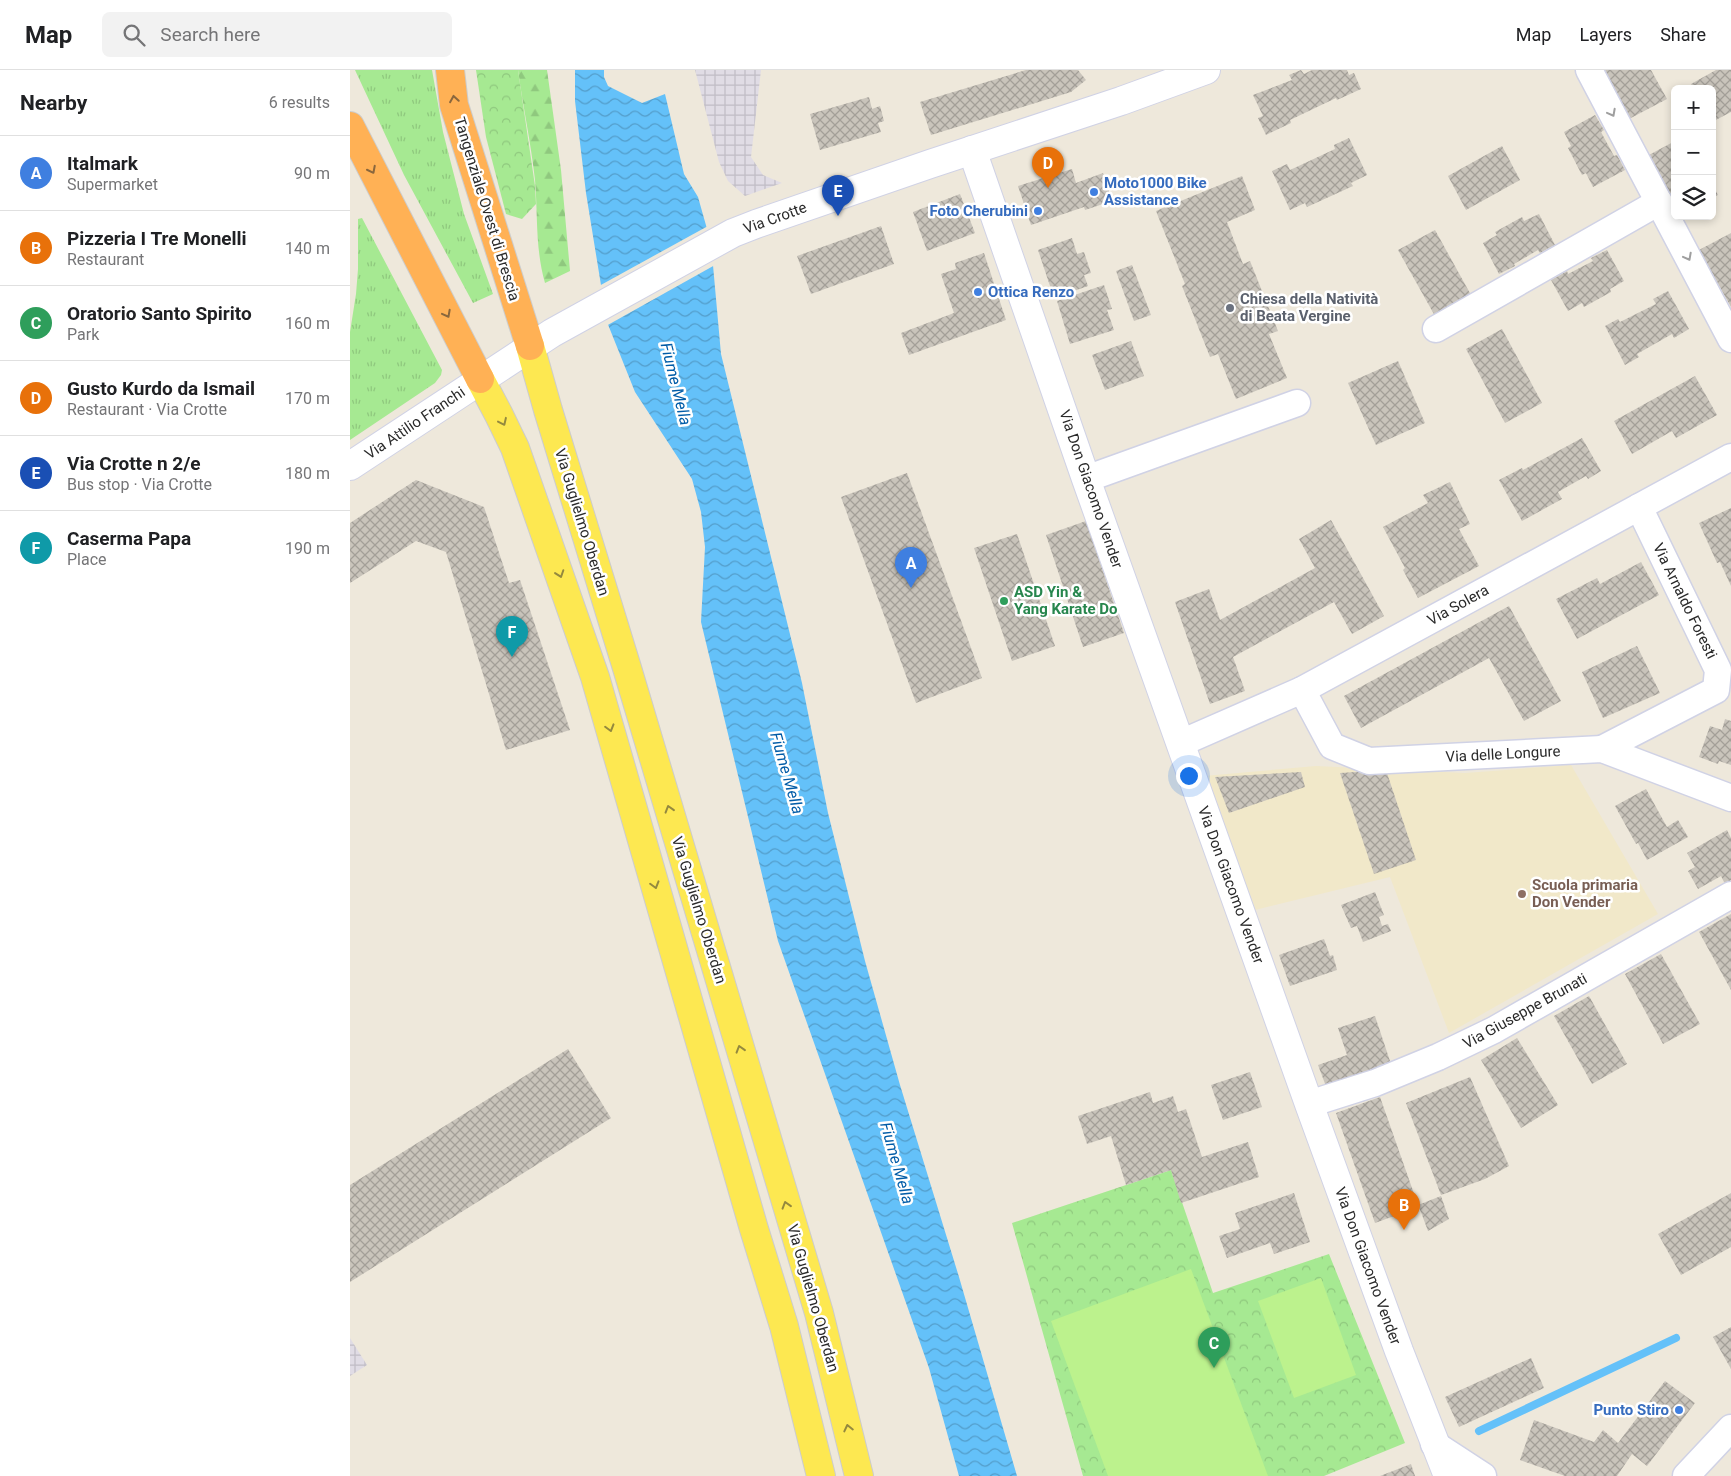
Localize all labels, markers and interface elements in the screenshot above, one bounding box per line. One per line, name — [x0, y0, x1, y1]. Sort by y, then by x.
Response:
search box — [102, 12, 452, 57]
text: Map — [25, 21, 72, 49]
icon: search — [120, 21, 148, 49]
text: Search here — [160, 23, 260, 46]
text: Map — [1516, 24, 1551, 45]
text: Layers — [1579, 24, 1632, 45]
text: Share — [1660, 24, 1706, 45]
map controls — [1671, 85, 1716, 220]
button: + — [1671, 85, 1716, 130]
text: Nearby — [20, 91, 87, 115]
text: 6 results — [269, 93, 330, 112]
one-way arrow — [449, 94, 459, 103]
one-way arrow — [1606, 108, 1616, 117]
street label: Tangenziale Ovest di Brescia — [450, 115, 524, 303]
button: − — [1671, 130, 1716, 175]
pin: D — [1032, 147, 1064, 188]
text: Italmark — [67, 152, 138, 175]
text: A — [31, 164, 41, 183]
text: 90 m — [294, 164, 330, 183]
one-way arrow — [366, 165, 376, 174]
place label: Moto1000 Bike Assistance — [1104, 174, 1207, 209]
text: Supermarket — [67, 175, 158, 194]
pin: E — [822, 175, 854, 216]
button: layers — [1671, 175, 1716, 220]
marker: Moto1000 Bike Assistance — [1088, 186, 1100, 198]
street label: Via Crotte — [741, 198, 809, 238]
place label: Foto Cherubini — [929, 202, 1028, 220]
marker: Foto Cherubini — [1032, 205, 1044, 217]
text: Pizzeria I Tre Monelli — [67, 227, 247, 250]
text: B — [31, 239, 41, 258]
text: 140 m — [285, 239, 330, 258]
text: Restaurant — [67, 250, 144, 269]
one-way arrow — [1682, 252, 1692, 261]
place label: Ottica Renzo — [988, 283, 1074, 301]
marker: Ottica Renzo — [972, 286, 984, 298]
place label: Chiesa della Natività di Beata Vergine — [1240, 290, 1378, 325]
text: Oratorio Santo Spirito — [67, 302, 252, 325]
marker: Chiesa della Natività di Beata Vergine — [1224, 302, 1236, 314]
one-way arrow — [441, 309, 451, 318]
text: C — [31, 314, 41, 333]
text: 160 m — [285, 314, 330, 333]
text: Park — [67, 325, 99, 344]
water label: Fiume Mella — [657, 341, 695, 427]
text: Gusto Kurdo da Ismail — [67, 377, 255, 400]
street label: Via Attilio Franchi — [362, 383, 468, 463]
text: D — [31, 389, 41, 408]
text: 170 m — [285, 389, 330, 408]
text: Restaurant · Via Crotte — [67, 400, 227, 419]
street label: Via Don Giacomo Vender — [1055, 407, 1127, 571]
one-way arrow — [496, 417, 507, 426]
street label: Via Guglielmo Oberdan — [551, 446, 613, 598]
text: Via Crotte n 2/e — [67, 452, 201, 475]
text: E — [32, 464, 41, 483]
text: 180 m — [285, 464, 330, 483]
text: Bus stop · Via Crotte — [67, 475, 212, 494]
text: Caserma Papa — [67, 527, 191, 550]
text: F — [32, 539, 40, 558]
text: 190 m — [285, 539, 330, 558]
street label: Via Arnaldo Foresti — [1649, 540, 1721, 662]
pin: A — [895, 547, 927, 588]
text: Place — [67, 550, 107, 569]
one-way arrow — [554, 569, 564, 578]
street label: Via Solera — [1424, 581, 1492, 629]
place label: ASD Yin & Yang Karate Do — [1014, 583, 1118, 618]
marker: ASD Yin & Yang Karate Do — [998, 595, 1010, 607]
pin: F — [496, 616, 528, 657]
one-way arrow — [604, 724, 614, 732]
water label: Fiume Mella — [766, 730, 808, 816]
street label: Via delle Longure — [1445, 742, 1561, 766]
your location — [1176, 763, 1202, 789]
street label: Via Don Giacomo Vender — [1194, 804, 1268, 966]
one-way arrow — [664, 806, 674, 814]
street label: Via Guglielmo Oberdan — [668, 834, 730, 986]
place label: Scuola primaria Don Vender — [1532, 876, 1638, 911]
one-way arrow — [649, 880, 659, 888]
marker: Scuola primaria Don Vender — [1516, 888, 1528, 900]
street label: Via Giuseppe Brunati — [1460, 969, 1590, 1053]
one-way arrow — [735, 1045, 745, 1053]
water label: Fiume Mella — [876, 1120, 918, 1206]
street label: Via Don Giacomo Vender — [1331, 1185, 1405, 1347]
pin: B — [1388, 1189, 1420, 1230]
one-way arrow — [781, 1201, 791, 1209]
street label: Via Guglielmo Oberdan — [783, 1222, 843, 1374]
pin: C — [1198, 1327, 1230, 1368]
place label: Punto Stiro — [1593, 1401, 1669, 1419]
marker: Punto Stiro — [1673, 1404, 1685, 1416]
one-way arrow — [843, 1424, 854, 1433]

